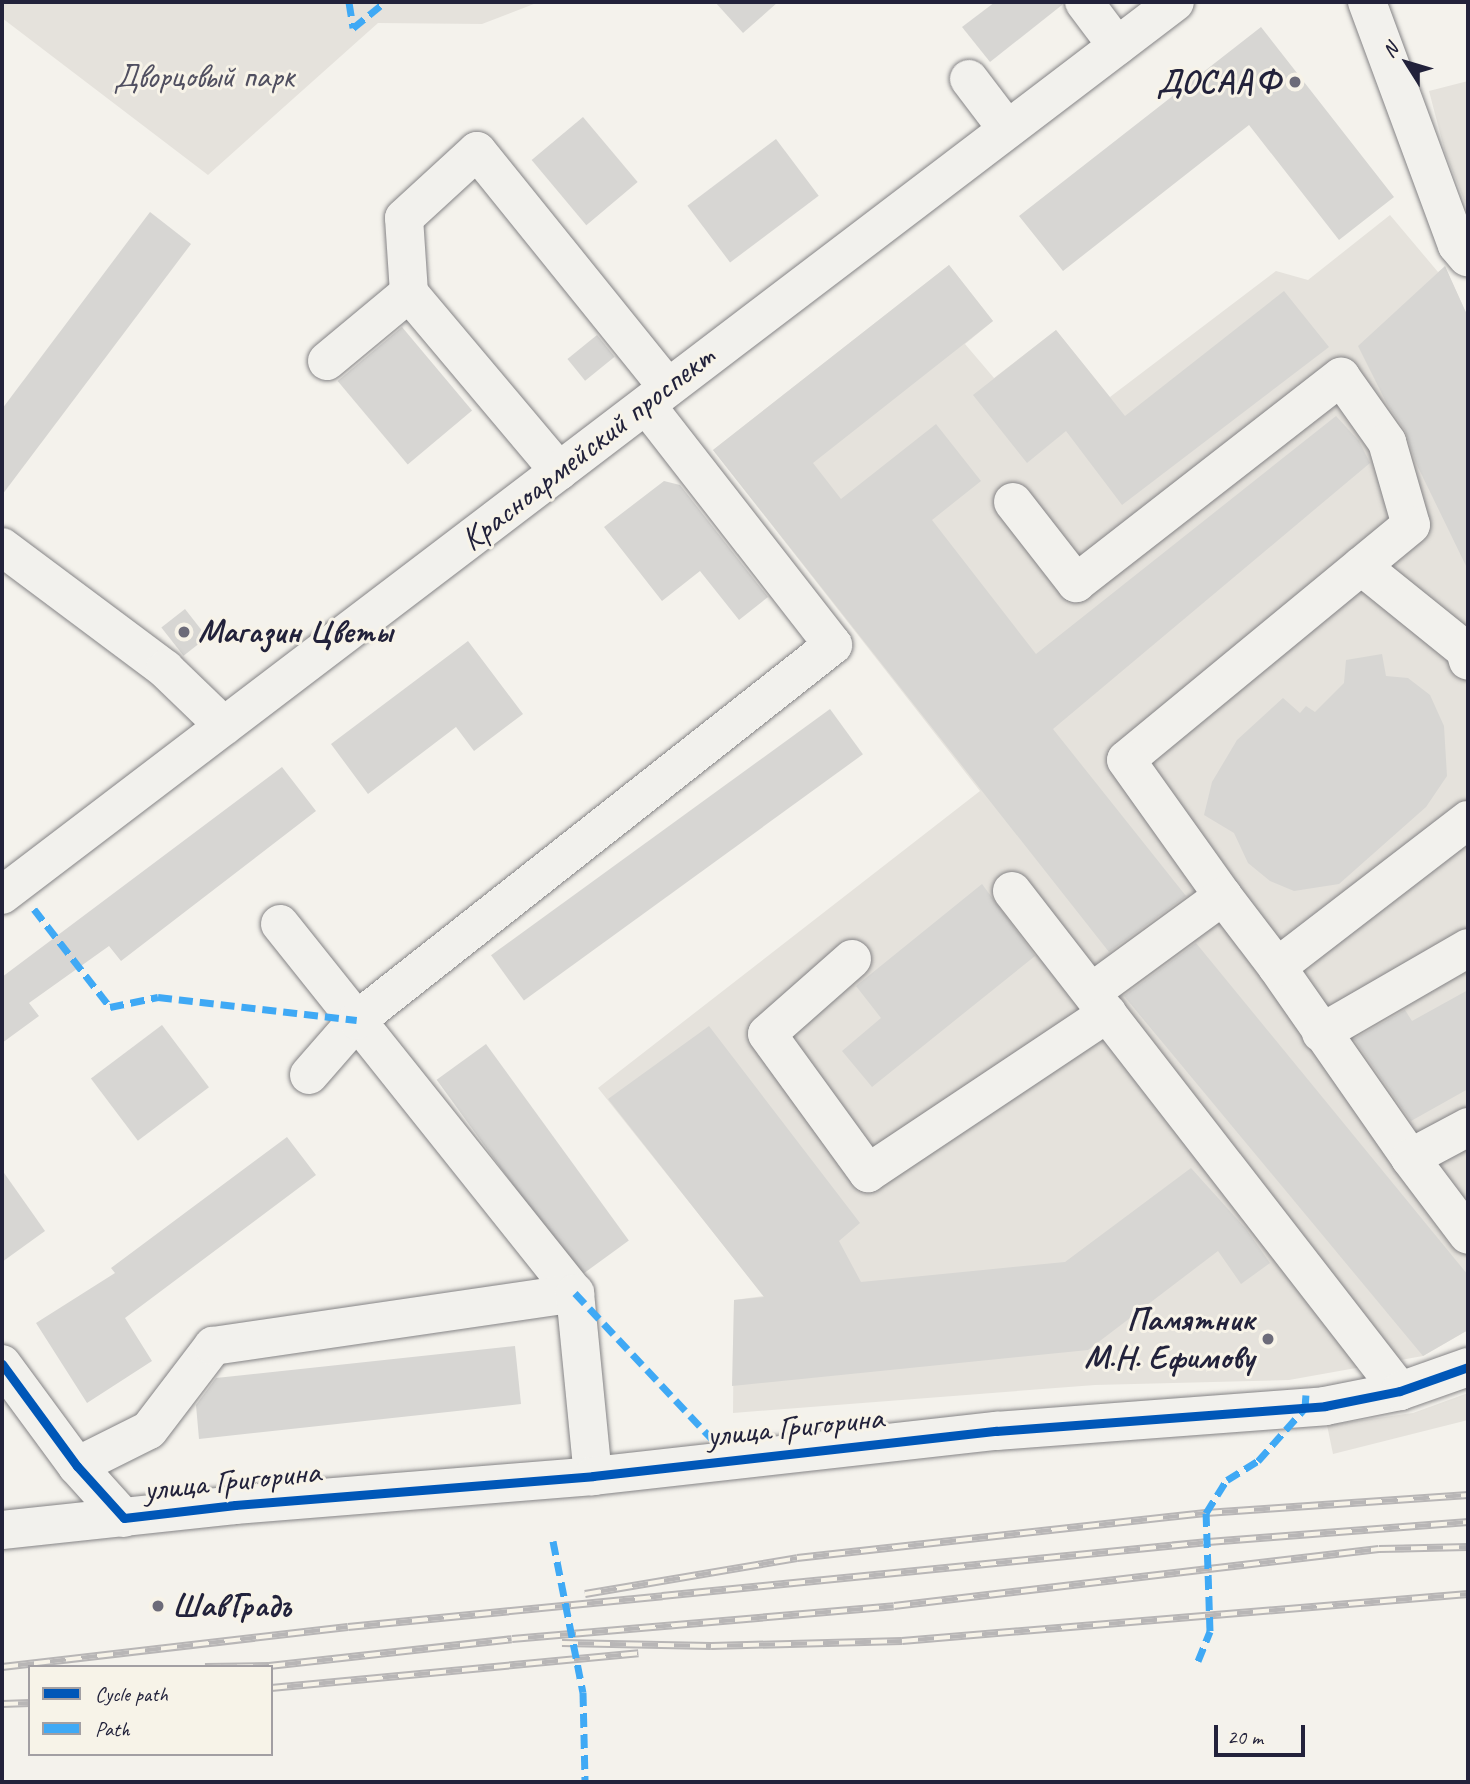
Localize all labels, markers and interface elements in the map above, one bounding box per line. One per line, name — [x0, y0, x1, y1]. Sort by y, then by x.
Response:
north arrow — [1372, 28, 1442, 98]
text: N — [1377, 38, 1403, 62]
park label: Дворцовый парк — [114, 57, 294, 97]
place label: ДОСААФ — [1157, 62, 1281, 102]
marker: ДОСААФ — [1287, 74, 1303, 90]
street label: Красноармейский проспект — [453, 337, 723, 559]
place label: Магазин Цветы — [198, 612, 393, 652]
marker: Магазин Цветы — [176, 624, 192, 640]
place label: Памятник М.Н. Ефимову — [1084, 1300, 1254, 1378]
marker: Памятник М.Н. Ефимову — [1260, 1331, 1276, 1347]
street label: улица Григорина — [705, 1398, 885, 1456]
street label: улица Григорина — [142, 1452, 322, 1510]
place label: ШавГрадъ — [172, 1586, 291, 1626]
marker: ШавГрадъ — [150, 1598, 166, 1614]
legend — [28, 1665, 273, 1756]
text: Cycle path — [95, 1681, 168, 1707]
scale bar — [1218, 1710, 1309, 1754]
text: Path — [95, 1716, 130, 1742]
text: 20 m — [1227, 1724, 1263, 1750]

